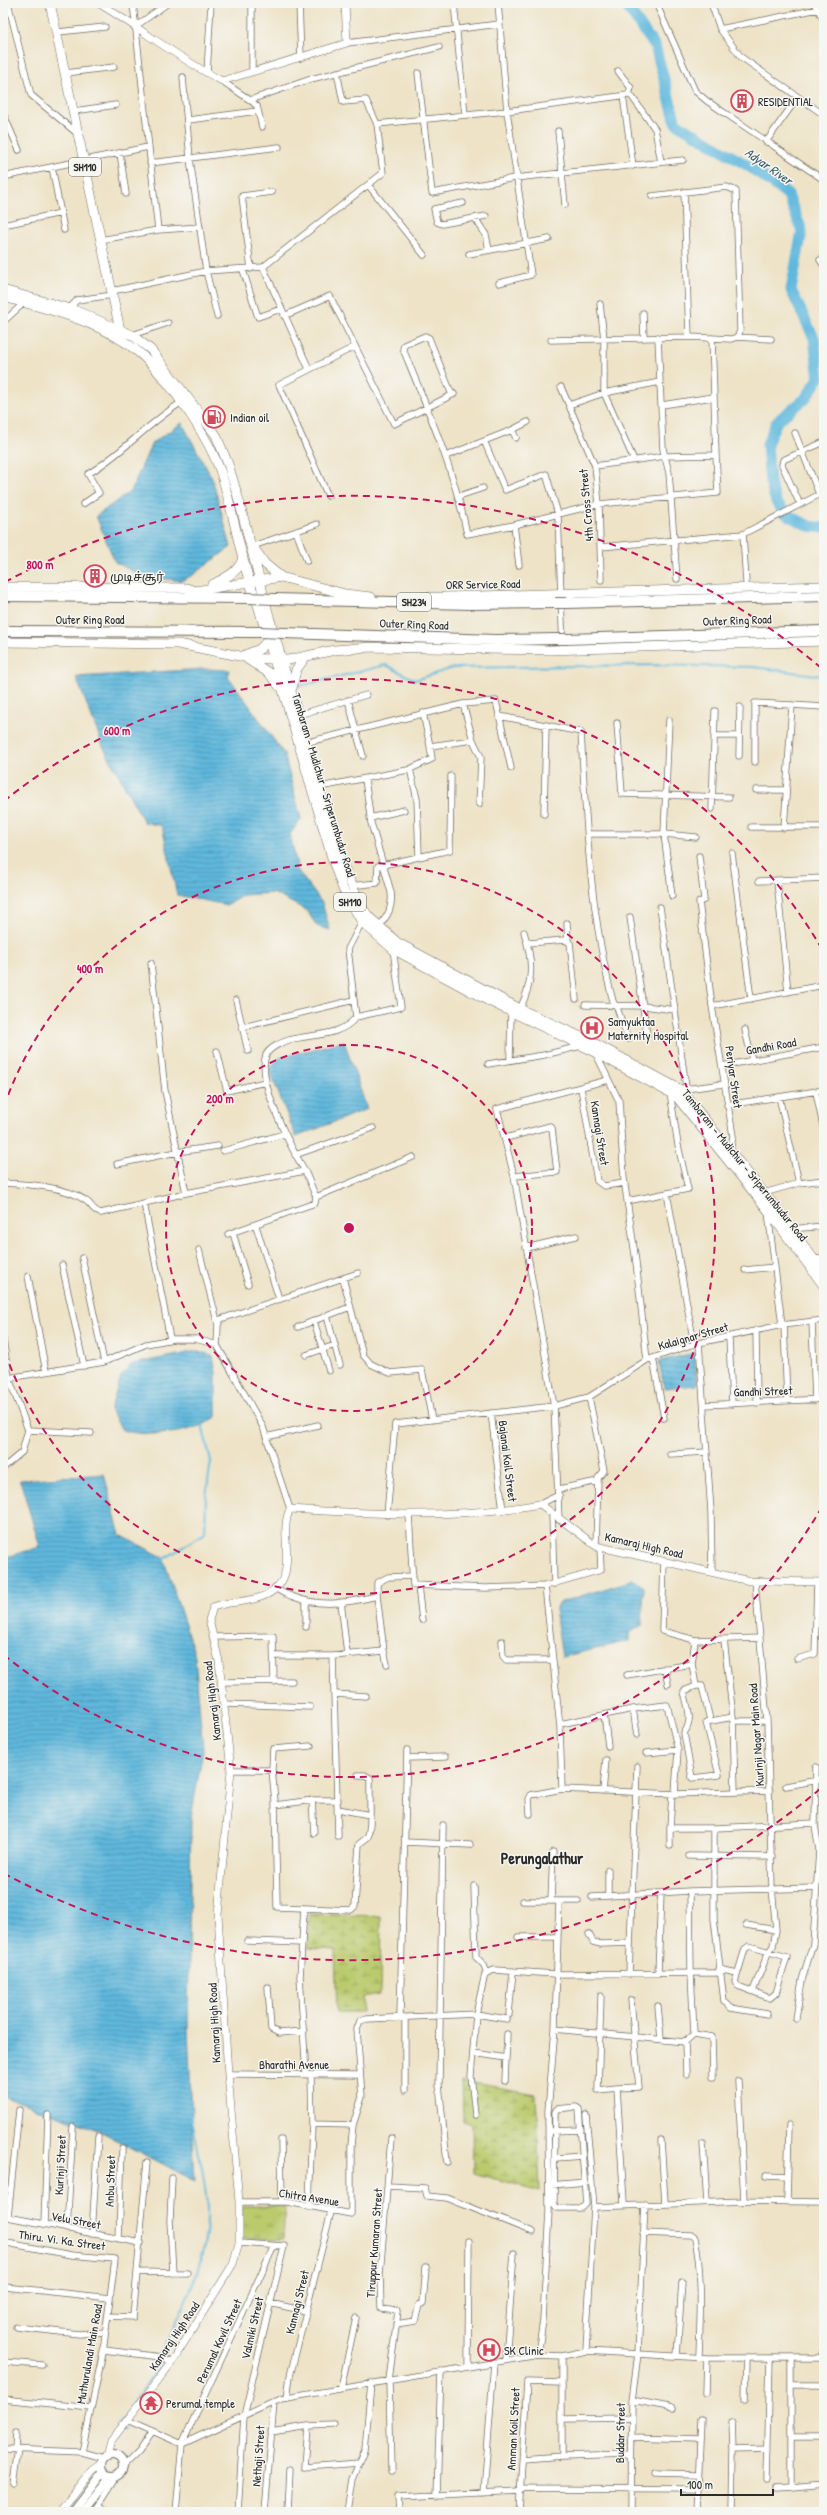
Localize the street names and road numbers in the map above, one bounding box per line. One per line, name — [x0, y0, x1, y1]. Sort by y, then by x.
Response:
road number: SH110 — [69, 158, 101, 176]
street label: 4th Cross Street — [574, 467, 598, 542]
street label: ORR Service Road — [446, 575, 521, 593]
road number: SH234 — [397, 593, 431, 611]
street label: Outer Ring Road — [702, 610, 772, 630]
street label: Outer Ring Road — [55, 611, 125, 628]
street label: Outer Ring Road — [379, 614, 449, 634]
street label: Tambaram - Mudichur - Sriperumbudur Road — [288, 691, 360, 879]
road number: SH110 — [334, 893, 366, 911]
street label: Gandhi Road — [745, 1033, 798, 1059]
street label: Periyar Street — [721, 1045, 747, 1110]
street label: Tambaram - Mudichur - Sriperumbudur Road — [678, 1085, 812, 1245]
street label: Kannagi Street — [586, 1099, 614, 1167]
street label: Kalaignar Street — [656, 1318, 731, 1354]
street label: Gandhi Street — [733, 1381, 794, 1401]
street label: Bajanai Koil Street — [495, 1419, 522, 1503]
street label: Kamaraj High Road — [603, 1528, 685, 1562]
street label: Kamaraj High Road — [199, 1660, 225, 1742]
street label: Kurinji Nagar Main Road — [744, 1683, 768, 1787]
street label: Kamaraj High Road — [203, 1982, 225, 2063]
street label: Bharathi Avenue — [259, 2056, 329, 2073]
street label: Kurinji Street — [50, 2134, 70, 2195]
street label: Anbu Street — [101, 2154, 119, 2207]
street label: Chitra Avenue — [278, 2184, 341, 2210]
street label: Tiruppur Kumaran Street — [362, 2187, 386, 2298]
street label: Velu Street — [50, 2207, 103, 2233]
street label: Thiru. Vi. Ka. Street — [18, 2226, 107, 2255]
street label: Kannagi Street — [281, 2267, 313, 2336]
street label: Valmiki Street — [237, 2294, 268, 2361]
street label: Perumal Kovil Street — [192, 2295, 246, 2386]
street label: Kamaraj High Road — [145, 2298, 204, 2374]
street label: Muthurulandi Main Road — [72, 2302, 106, 2405]
street label: Amman Koil Street — [502, 2386, 524, 2471]
street label: Buddar Street — [611, 2402, 629, 2463]
street label: Nethaji Street — [247, 2424, 269, 2487]

